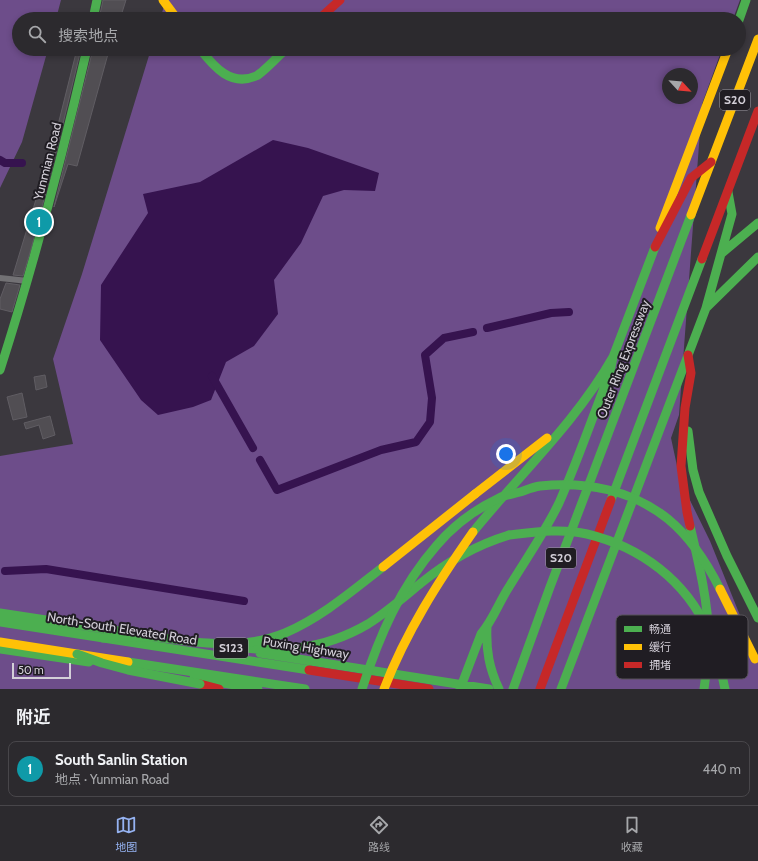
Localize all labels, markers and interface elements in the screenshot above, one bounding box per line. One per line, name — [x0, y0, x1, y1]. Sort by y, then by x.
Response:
search box — [12, 12, 746, 56]
icon: search — [26, 23, 48, 45]
text: 搜索地点 — [58, 27, 118, 45]
north arrow — [662, 68, 698, 104]
road number: S20 — [720, 90, 750, 110]
street label: Yunmian Road — [29, 121, 64, 202]
pin: 1 — [26, 207, 52, 237]
street label: Outer Ring Expressway — [593, 297, 653, 421]
your location — [496, 444, 516, 464]
road number: S20 — [546, 548, 576, 568]
street label: North-South Elevated Road — [46, 608, 198, 648]
legend — [616, 615, 748, 679]
text: 畅通 — [649, 622, 671, 636]
street label: Puxing Highway — [262, 632, 351, 662]
road number: S123 — [214, 638, 248, 658]
text: 缓行 — [649, 640, 671, 654]
text: 拥堵 — [649, 658, 671, 672]
scale bar — [12, 661, 71, 680]
text: 50 m — [18, 663, 44, 677]
text: 附近 — [16, 707, 50, 727]
text: South Sanlin Station — [55, 751, 188, 769]
text: 1 — [28, 761, 32, 777]
text: 440 m — [703, 761, 741, 777]
text: 地点 · Yunmian Road — [55, 771, 169, 787]
tab: 地图 — [115, 814, 137, 854]
tab: 路线 — [368, 814, 390, 854]
tab: 收藏 — [621, 814, 643, 854]

